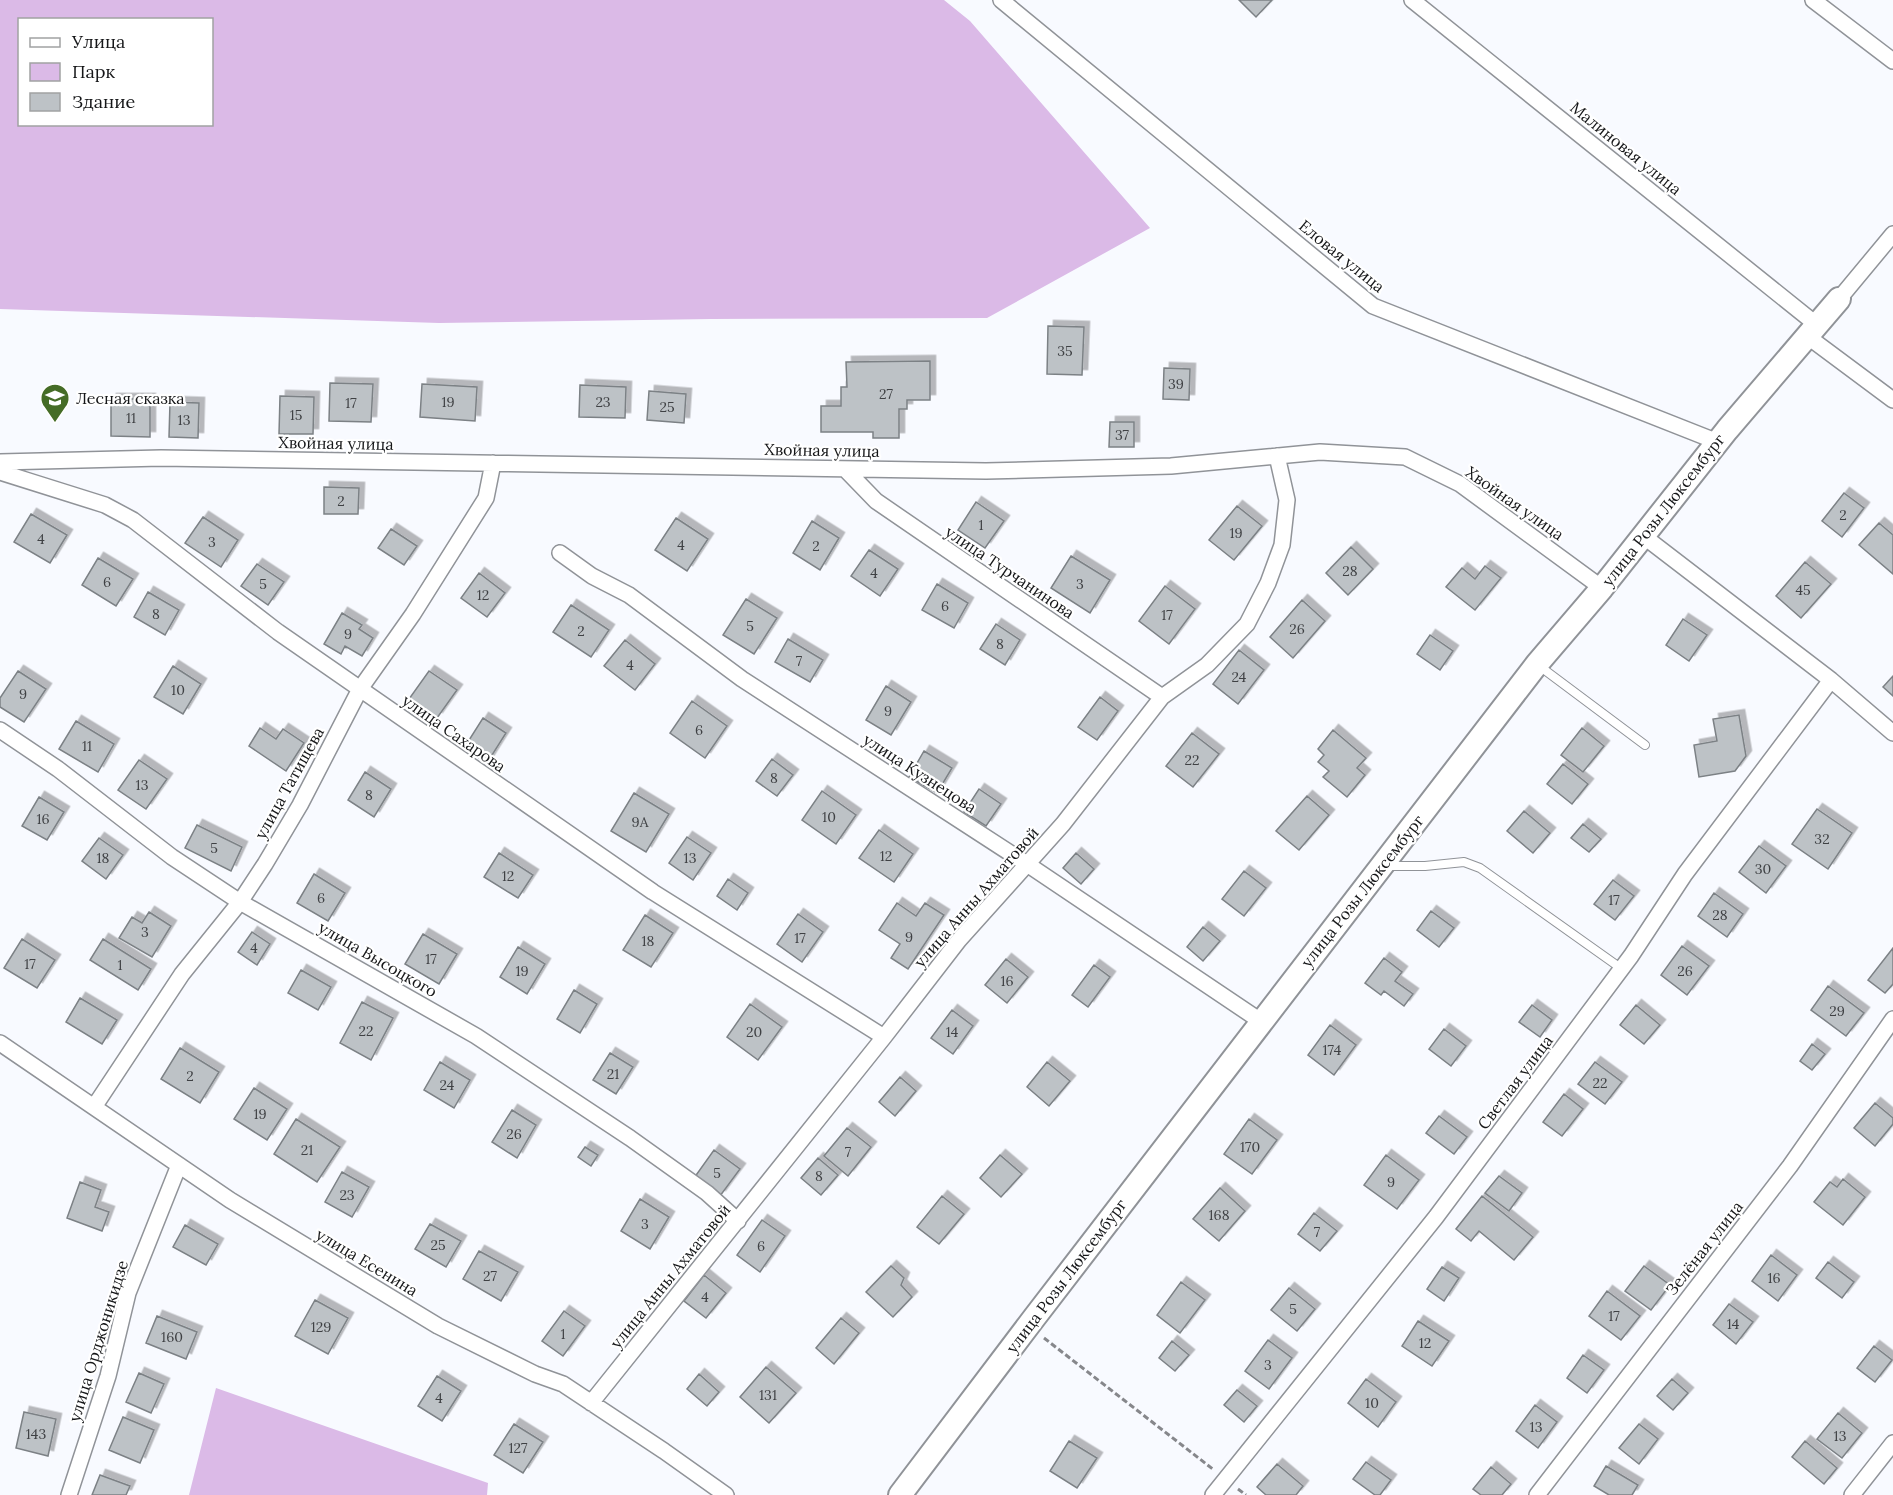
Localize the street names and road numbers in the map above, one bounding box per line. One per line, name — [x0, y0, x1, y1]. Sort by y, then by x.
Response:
street label: Малиновая улица — [1566, 97, 1686, 199]
street label: Еловая улица — [1295, 215, 1389, 297]
street label: улица Розы Люксембург — [1597, 430, 1729, 590]
street label: Хвойная улица — [278, 432, 394, 454]
street label: Хвойная улица — [764, 439, 880, 461]
street label: Хвойная улица — [1462, 462, 1568, 544]
street label: улица Турчанинова — [942, 521, 1078, 623]
street label: улица Сахарова — [398, 690, 510, 776]
street label: улица Татищева — [250, 724, 328, 842]
street label: улица Кузнецова — [860, 729, 980, 817]
street label: улица Розы Люксембург — [1296, 811, 1428, 971]
street label: улица Анны Ахматовой — [909, 823, 1043, 971]
street label: улица Высоцкого — [315, 917, 441, 1001]
street label: Светлая улица — [1473, 1031, 1557, 1133]
street label: улица Розы Люксембург — [1002, 1195, 1130, 1357]
street label: Зелёная улица — [1661, 1197, 1747, 1299]
street label: улица Анны Ахматовой — [606, 1200, 734, 1352]
street label: улица Есенина — [312, 1224, 422, 1300]
street label: улица Орджоникидзе — [64, 1258, 132, 1424]

